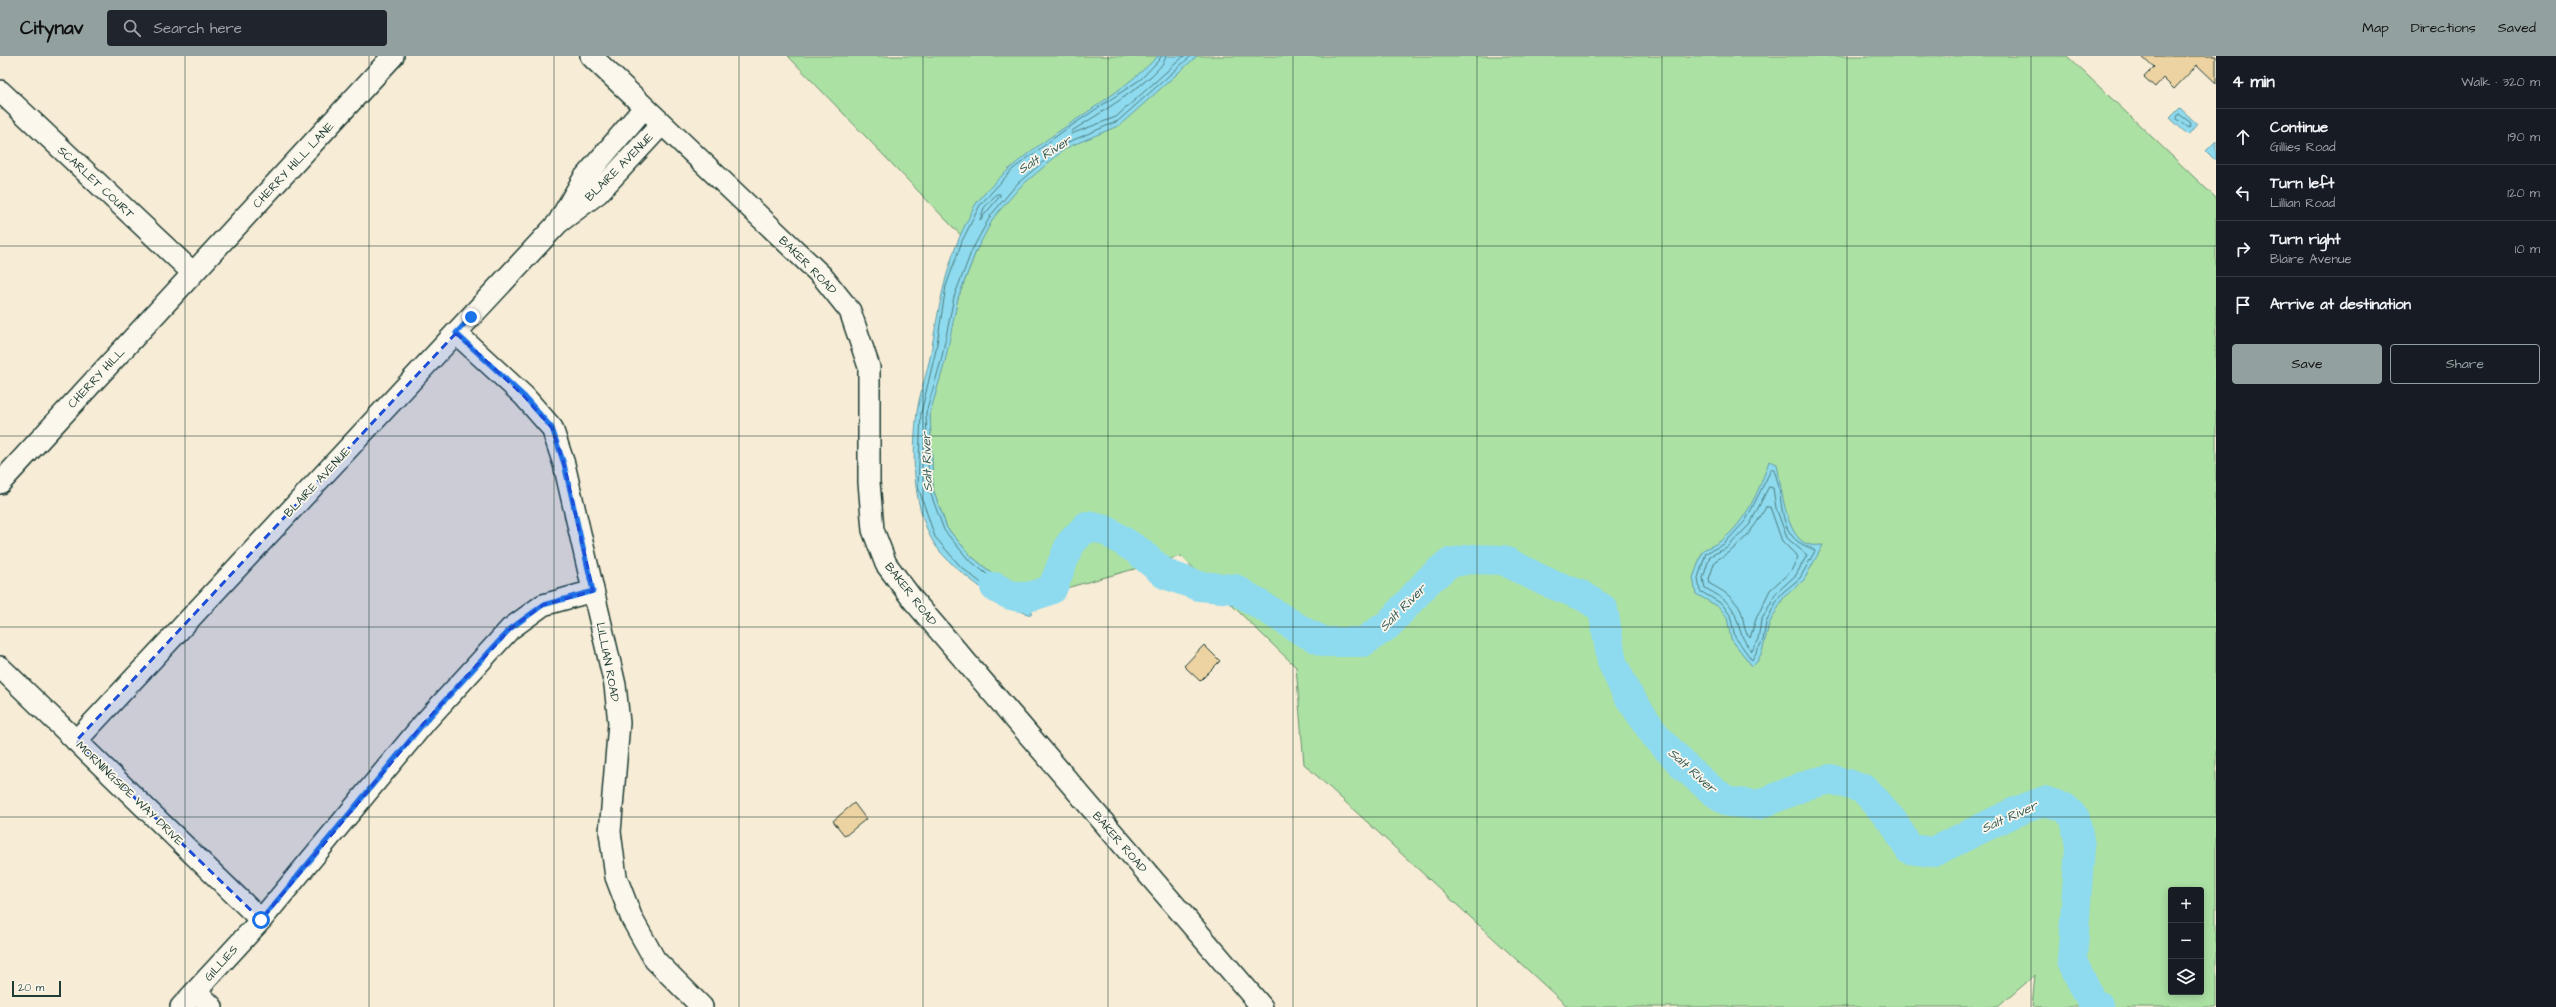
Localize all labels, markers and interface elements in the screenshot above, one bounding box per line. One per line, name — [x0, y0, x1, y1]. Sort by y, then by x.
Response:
search box — [107, 10, 387, 46]
text: Citynav — [20, 15, 83, 42]
icon: search — [121, 17, 143, 39]
text: Search here — [153, 18, 242, 39]
text: Map — [2362, 18, 2389, 38]
text: Directions — [2411, 18, 2476, 38]
text: Saved — [2498, 18, 2536, 38]
text: 4 min — [2232, 70, 2275, 94]
text: Walk · 320 m — [2461, 73, 2540, 91]
text: Continue — [2270, 117, 2328, 138]
street label: CHERRY HILL LANE — [249, 118, 338, 212]
icon: ahead — [2232, 126, 2254, 148]
text: 190 m — [2507, 128, 2540, 146]
street label: BLAIRE AVENUE — [581, 129, 657, 205]
water label: Salt River — [1014, 130, 1076, 178]
text: Gillies Road — [2270, 138, 2336, 156]
street label: SCARLET COURT — [53, 142, 138, 223]
text: Turn left — [2270, 173, 2334, 194]
icon: left — [2232, 182, 2254, 204]
text: 120 m — [2507, 184, 2540, 202]
text: Lillian Road — [2270, 194, 2335, 212]
text: Turn right — [2270, 229, 2341, 250]
street label: BAKER ROAD — [775, 232, 841, 298]
icon: right — [2232, 238, 2254, 260]
text: 10 m — [2515, 240, 2540, 258]
text: Blaire Avenue — [2270, 250, 2352, 268]
icon: arrive — [2232, 294, 2254, 316]
text: Arrive at destination — [2270, 294, 2411, 315]
route end — [462, 308, 480, 326]
street label: CHERRY HILL — [64, 344, 129, 412]
button: Save — [2232, 344, 2382, 384]
button: Share — [2390, 344, 2540, 384]
water label: Salt River — [917, 430, 937, 492]
street label: BLAIRE AVENUE — [280, 443, 354, 521]
street label: BAKER ROAD — [881, 559, 941, 630]
water label: Salt River — [1375, 579, 1431, 635]
street label: LILLIAN ROAD — [591, 621, 624, 704]
street label: MORNINGSIDE WAY DRIVE — [72, 737, 187, 849]
water label: Salt River — [1664, 744, 1722, 799]
water label: Salt River — [1978, 796, 2042, 837]
street label: BAKER ROAD — [1088, 808, 1151, 877]
map controls — [2168, 887, 2204, 995]
button: + — [2168, 887, 2204, 923]
route start — [252, 911, 270, 929]
button: − — [2168, 923, 2204, 959]
street label: GILLIES — [201, 941, 242, 985]
button: layers — [2168, 959, 2204, 995]
scale bar — [12, 979, 61, 998]
text: 20 m — [18, 980, 44, 995]

